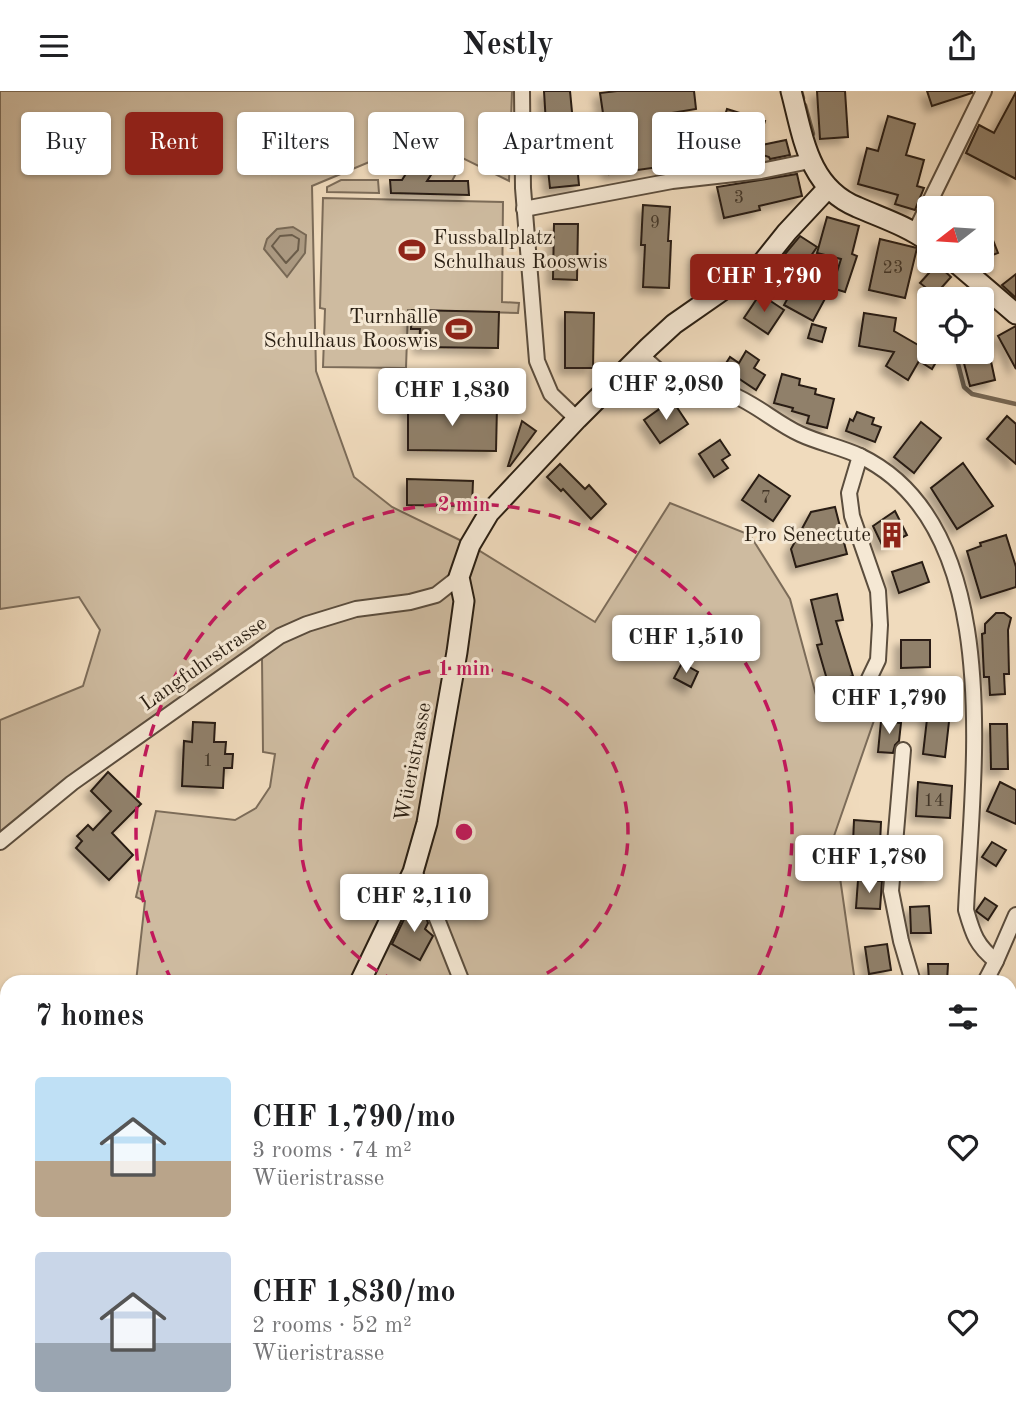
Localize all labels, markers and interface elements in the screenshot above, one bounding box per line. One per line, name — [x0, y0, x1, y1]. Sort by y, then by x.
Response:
icon: menu — [35, 27, 73, 65]
icon: share — [943, 27, 981, 65]
text: Nestly — [462, 30, 554, 62]
chip: Buy — [21, 112, 111, 175]
chip: Rent — [125, 112, 223, 175]
chip: Filters — [237, 112, 354, 175]
chip: New — [368, 112, 464, 175]
chip: Apartment — [478, 112, 638, 175]
chip: House — [652, 112, 765, 175]
house number: 3 — [734, 189, 744, 207]
north arrow — [917, 196, 994, 273]
map controls — [917, 196, 994, 364]
house number: 9 — [650, 214, 660, 232]
place label: Fussballplatz Schulhaus Rooswis — [433, 228, 608, 273]
sports icon: Fussballplatz Schulhaus Rooswis — [397, 235, 427, 265]
pin: CHF 1,790 — [684, 255, 844, 314]
house number: 23 — [883, 259, 903, 277]
text: CHF 1,790 — [706, 265, 822, 288]
button: locate — [917, 287, 994, 364]
place label: Turnhalle Schulhaus Rooswis — [263, 307, 438, 352]
sports icon: Turnhalle Schulhaus Rooswis — [444, 314, 474, 344]
pin: CHF 2,080 — [586, 363, 746, 422]
pin: CHF 1,830 — [372, 369, 532, 428]
text: CHF 2,080 — [608, 373, 724, 396]
text: CHF 1,830 — [394, 379, 510, 402]
house number: 7 — [761, 489, 771, 507]
text: 2 min — [438, 495, 490, 516]
building icon: Pro Senectute — [877, 520, 907, 550]
place label: Pro Senectute — [743, 525, 871, 546]
street label: Langfuhrstrasse — [137, 613, 271, 715]
pin: CHF 1,510 — [606, 615, 766, 675]
text: CHF 1,510 — [628, 626, 744, 649]
text: 1 min — [438, 659, 490, 680]
pin: CHF 1,790 — [809, 677, 969, 736]
text: CHF 1,790 — [831, 687, 947, 710]
street label: Wüeristrasse — [392, 701, 436, 823]
house number: 1 — [203, 752, 213, 770]
house number: 14 — [924, 792, 944, 810]
centre of rings — [452, 820, 476, 844]
pin: CHF 1,780 — [789, 835, 949, 895]
text: CHF 1,780 — [811, 846, 927, 869]
pin: CHF 2,110 — [334, 875, 494, 934]
text: CHF 2,110 — [356, 885, 472, 908]
icon: filters — [944, 998, 982, 1036]
text: 7 homes — [35, 1002, 144, 1032]
text: CHF 1,790/mo — [252, 1103, 456, 1133]
icon: home — [91, 1105, 175, 1189]
icon: heart — [944, 1128, 982, 1166]
text: 3 rooms · 74 m² — [252, 1139, 412, 1162]
text: Wüeristrasse — [252, 1167, 384, 1190]
text: CHF 1,830/mo — [252, 1278, 456, 1308]
icon: home — [91, 1280, 175, 1364]
icon: heart — [944, 1303, 982, 1341]
text: 2 rooms · 52 m² — [252, 1314, 412, 1337]
text: Wüeristrasse — [252, 1342, 384, 1365]

